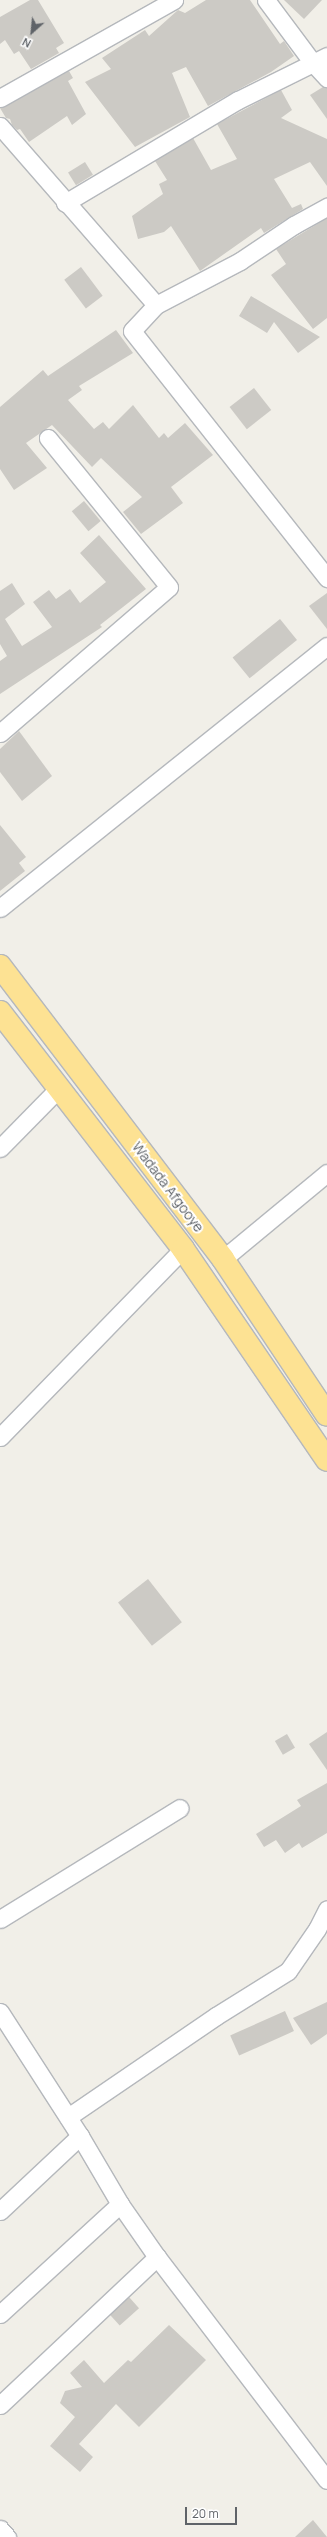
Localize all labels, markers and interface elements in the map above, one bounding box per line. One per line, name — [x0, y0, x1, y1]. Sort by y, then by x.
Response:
north arrow — [12, 12, 52, 52]
text: N — [19, 35, 33, 52]
street label: Wadada Afgooye — [129, 1139, 207, 1235]
scale bar — [187, 2499, 239, 2525]
text: 20 m — [192, 2505, 219, 2522]

